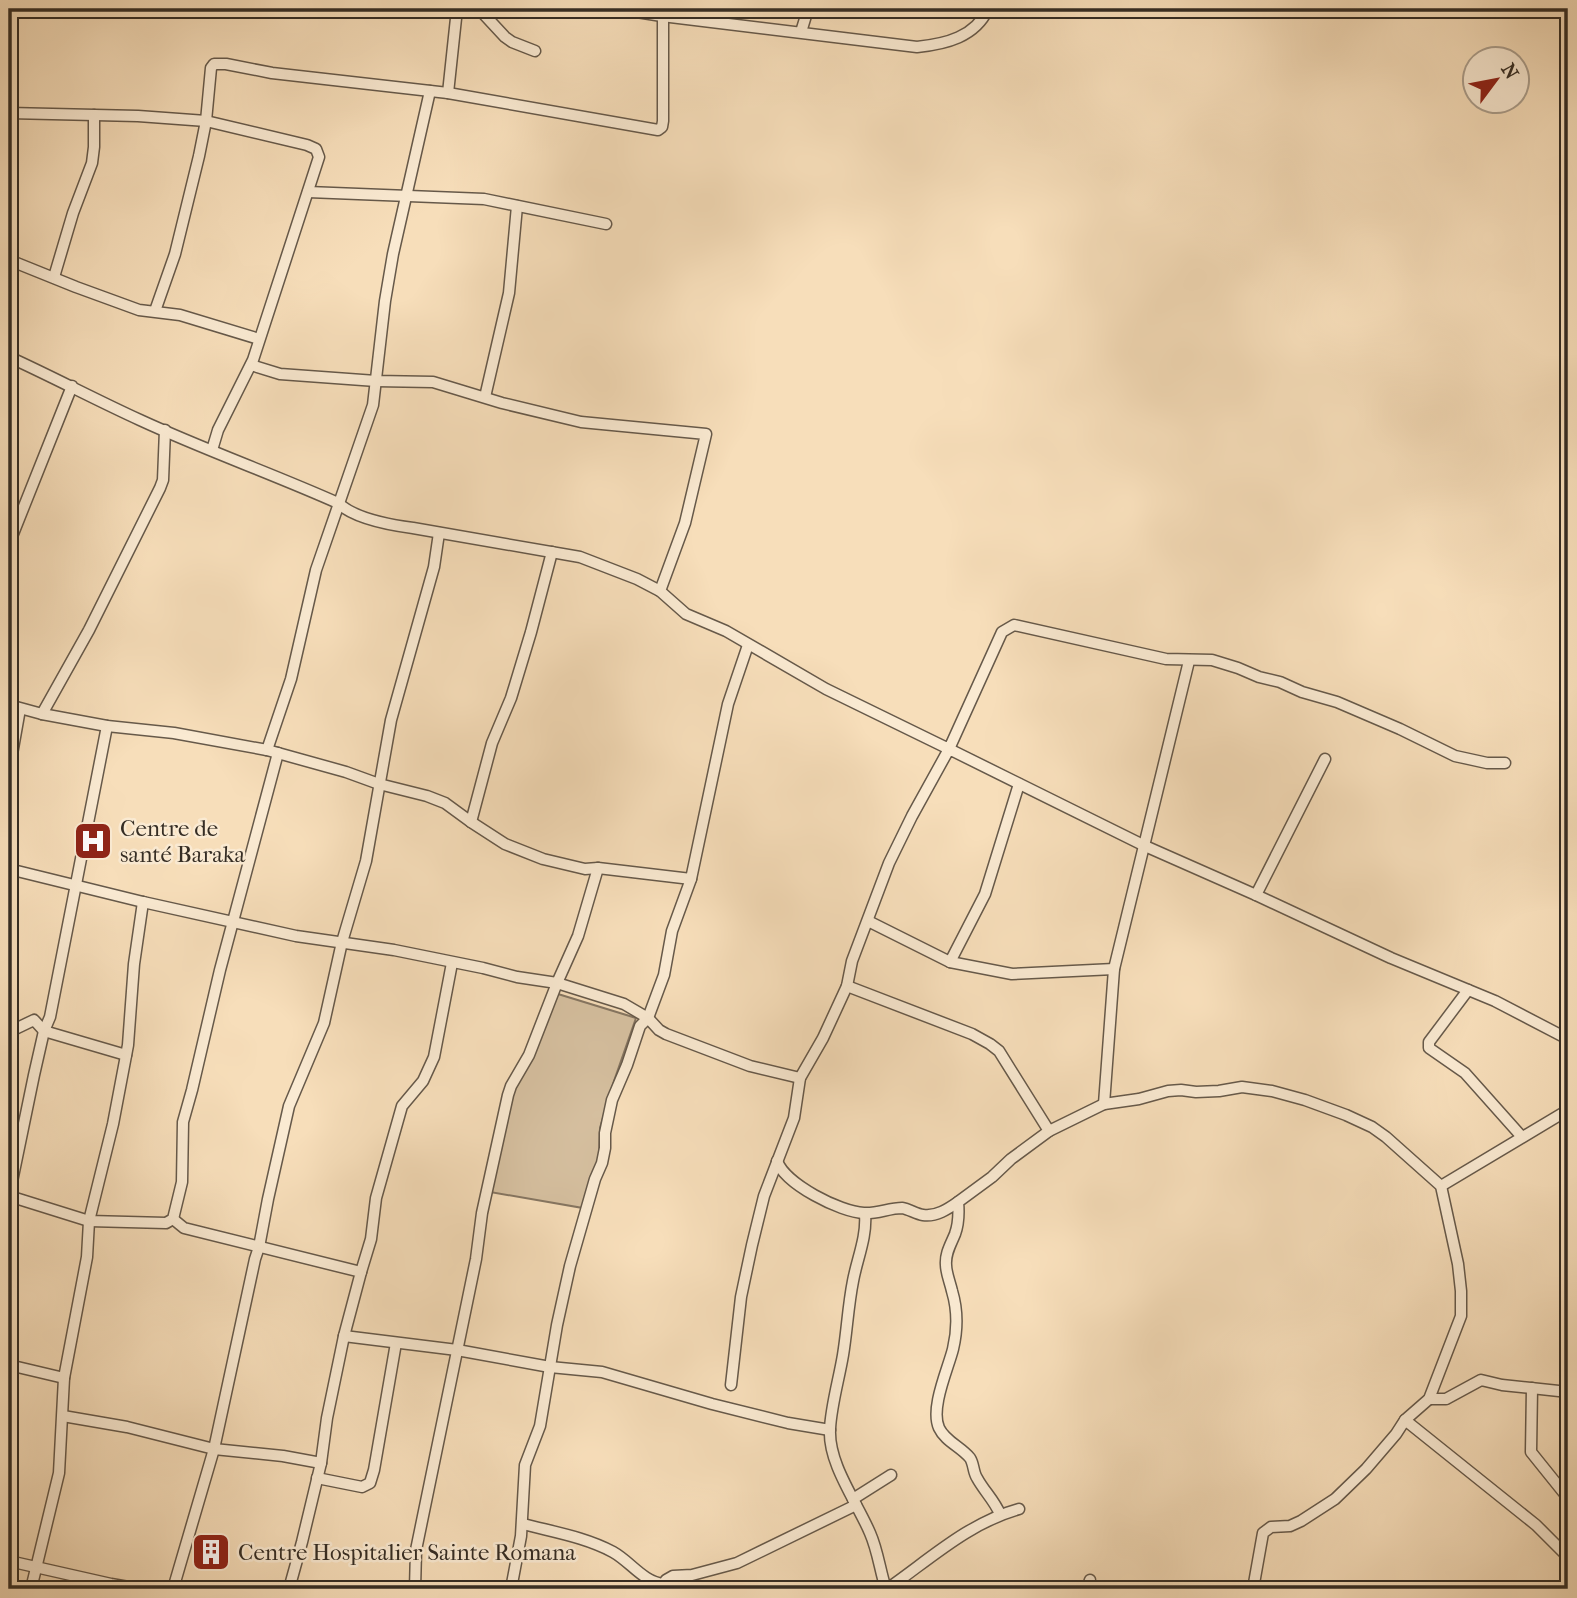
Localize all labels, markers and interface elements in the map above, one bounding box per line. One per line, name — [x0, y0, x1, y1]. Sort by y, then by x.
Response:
north arrow — [1462, 46, 1532, 116]
text: N — [1496, 60, 1523, 84]
place label: Centre de santé Baraka — [120, 815, 246, 868]
hospital icon: Centre de santé Baraka — [72, 820, 114, 862]
building icon: Centre Hospitalier Sainte Romana — [190, 1531, 232, 1573]
place label: Centre Hospitalier Sainte Romana — [238, 1539, 576, 1566]

